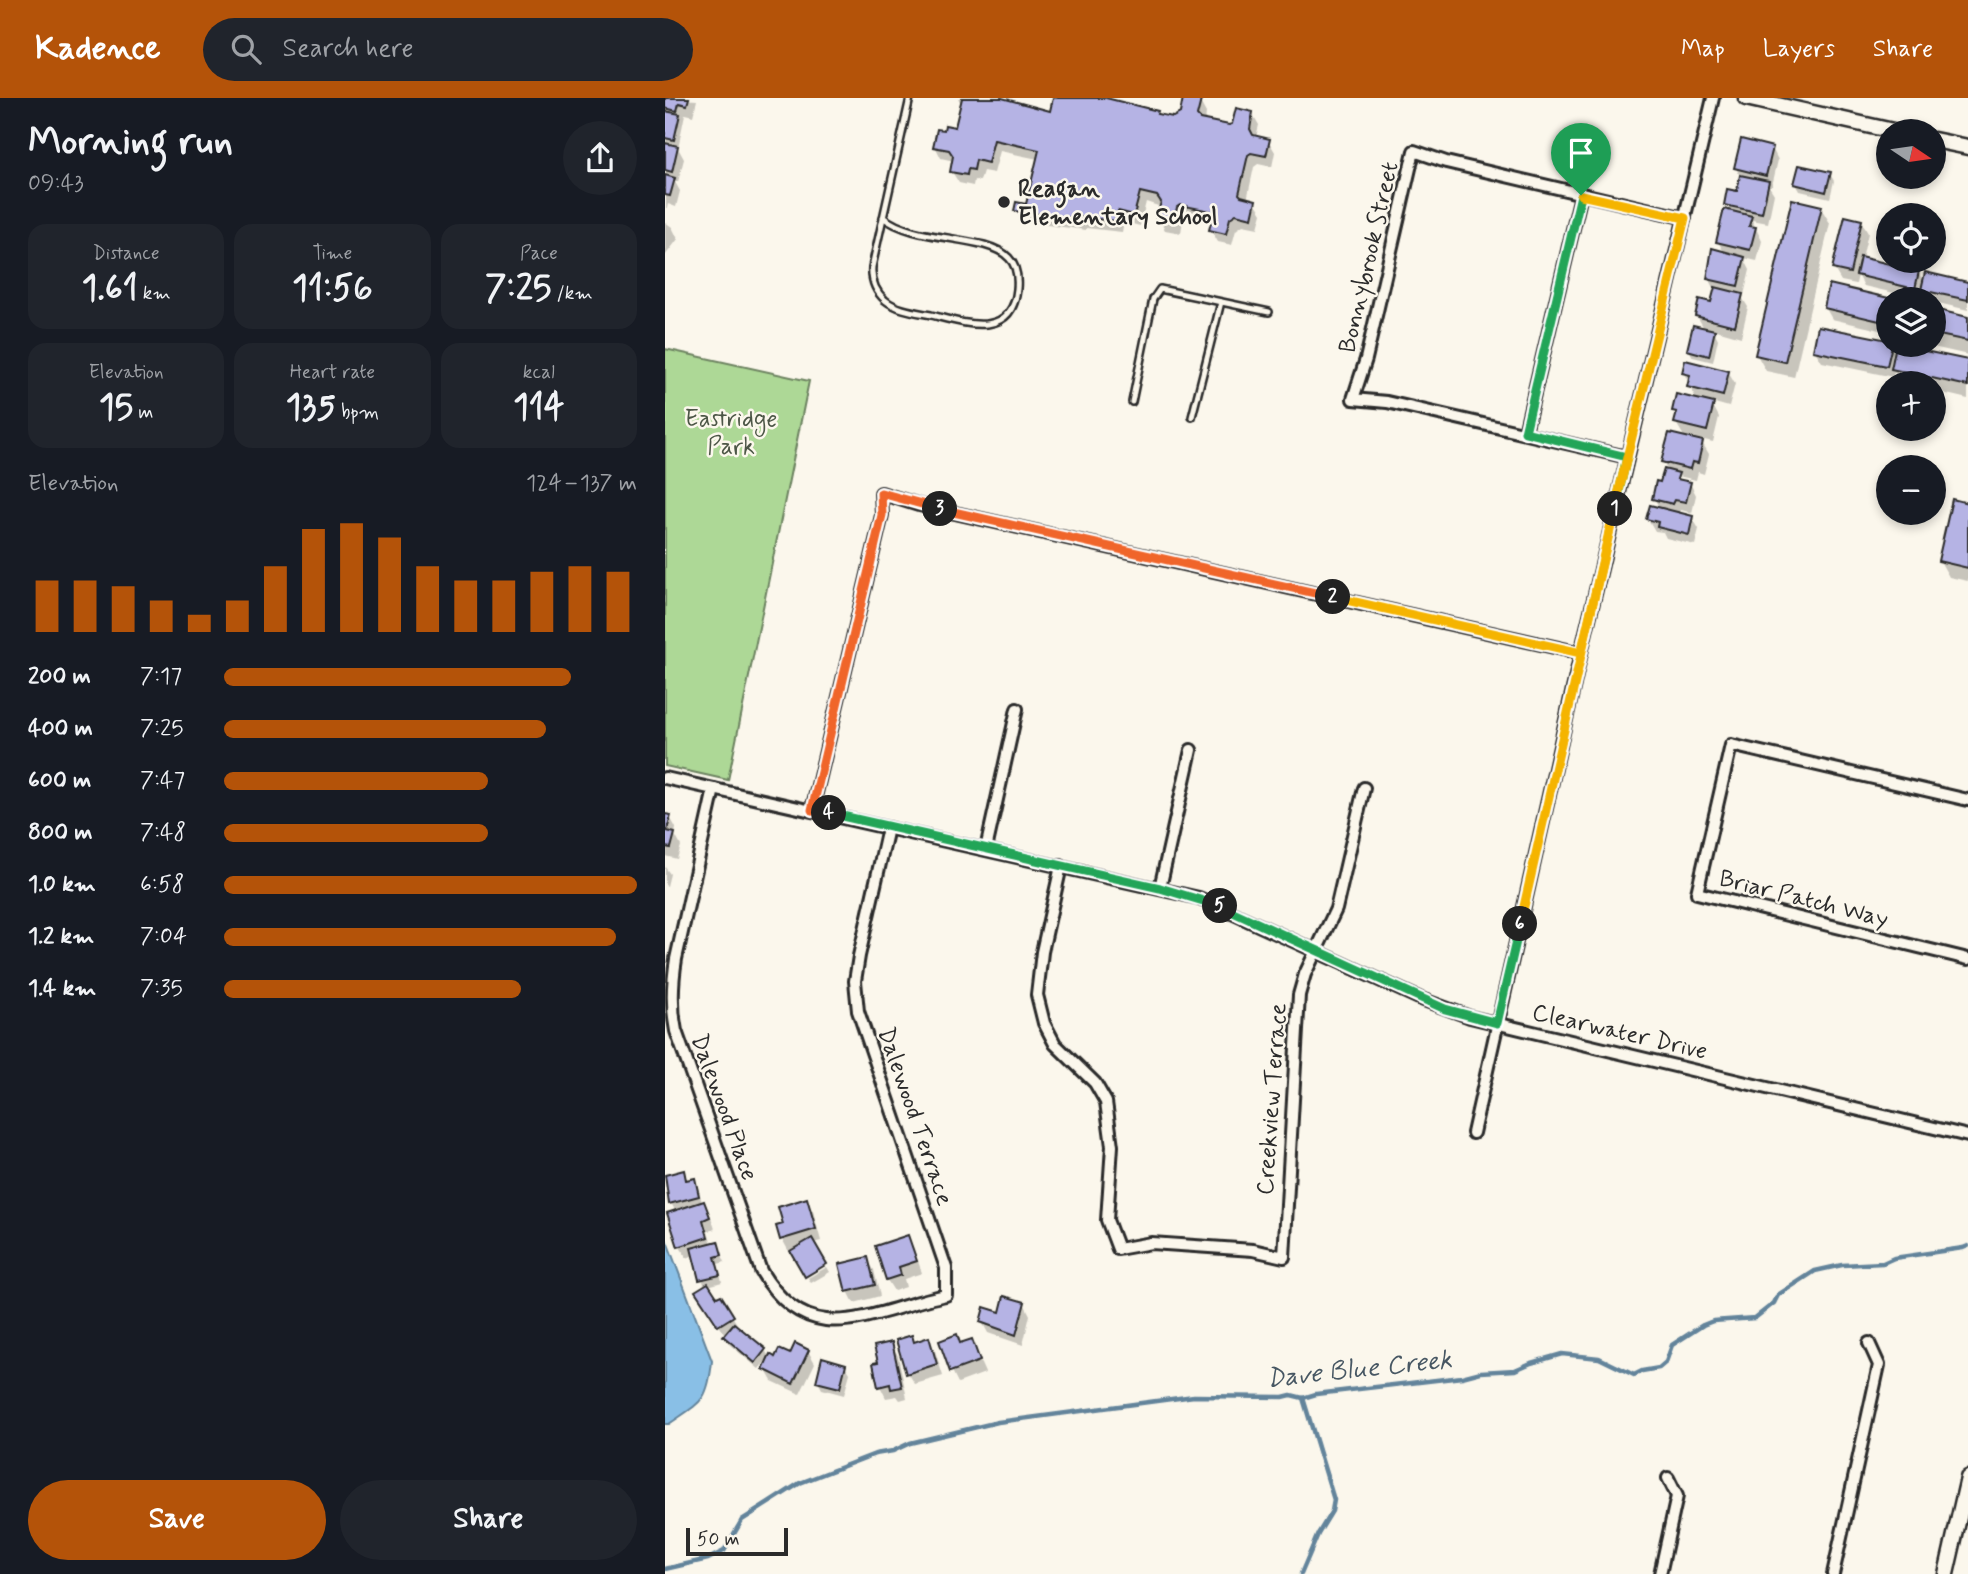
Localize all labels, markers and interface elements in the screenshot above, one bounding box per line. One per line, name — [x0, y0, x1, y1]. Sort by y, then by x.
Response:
search box — [203, 18, 693, 81]
text: Kadence — [35, 27, 161, 71]
icon: search — [227, 30, 265, 68]
text: Search here — [283, 32, 413, 66]
text: Map — [1681, 34, 1725, 65]
text: Layers — [1763, 34, 1835, 65]
text: Share — [1873, 34, 1933, 65]
text: Morning run — [28, 118, 233, 167]
north arrow — [1876, 119, 1946, 189]
map controls — [1876, 119, 1946, 525]
button: share — [563, 121, 637, 195]
pin — [1551, 123, 1611, 195]
icon: arrive — [1562, 134, 1600, 172]
street label: Bonnybrook Street — [1332, 159, 1407, 356]
text: 09:43 — [28, 169, 84, 199]
place label: Reagan Elementary School — [1018, 174, 1218, 233]
marker: Reagan Elementary School — [996, 194, 1012, 210]
button: locate — [1876, 203, 1946, 273]
text: Distance — [93, 241, 160, 266]
text: Time — [313, 241, 352, 266]
text: Pace — [520, 241, 558, 266]
text: 1.61 — [82, 266, 138, 312]
text: 11:56 — [292, 266, 373, 312]
text: 7:25 — [485, 266, 551, 312]
text: km — [138, 281, 171, 306]
text: /km — [551, 281, 593, 306]
button: layers — [1876, 287, 1946, 357]
text: Elevation — [89, 360, 164, 385]
text: Heart rate — [290, 360, 375, 385]
text: kcal — [523, 360, 555, 385]
button: + — [1876, 371, 1946, 441]
text: 15 — [99, 385, 133, 431]
text: 135 — [286, 385, 336, 431]
text: 114 — [513, 385, 564, 431]
text: m — [133, 400, 153, 425]
text: bpm — [336, 400, 379, 425]
park label: Eastridge Park — [685, 404, 777, 463]
button: − — [1876, 455, 1946, 525]
text: Elevation — [28, 469, 119, 499]
text: 124–137 m — [526, 469, 637, 499]
pin: 3 — [923, 492, 957, 526]
pin: 1 — [1597, 492, 1633, 526]
text: 3 — [935, 496, 944, 521]
text: 1 — [1610, 496, 1619, 521]
pin: 2 — [1315, 580, 1351, 614]
text: 2 — [1328, 584, 1337, 609]
text: 200 m — [28, 662, 91, 692]
text: 7:17 — [140, 662, 182, 692]
text: 400 m — [28, 714, 93, 744]
text: 7:25 — [140, 714, 184, 744]
text: 600 m — [28, 766, 91, 796]
text: 7:47 — [140, 766, 185, 796]
pin: 4 — [811, 796, 847, 830]
text: 4 — [823, 800, 834, 825]
text: 800 m — [28, 818, 92, 848]
text: 7:48 — [140, 818, 186, 848]
street label: Briar Patch Way — [1716, 863, 1891, 935]
text: 1.0 km — [28, 870, 96, 900]
text: 6:58 — [140, 870, 184, 900]
pin: 5 — [1203, 888, 1237, 924]
text: 5 — [1214, 893, 1225, 918]
pin: 6 — [1503, 906, 1537, 942]
text: 6 — [1515, 911, 1524, 936]
text: 1.2 km — [28, 922, 94, 952]
text: 7:04 — [140, 922, 187, 952]
text: 1.4 km — [28, 974, 96, 1004]
text: 7:35 — [140, 974, 183, 1004]
street label: Clearwater Drive — [1529, 997, 1710, 1068]
street label: Creekview Terrace — [1250, 1002, 1295, 1196]
street label: Dalewood Terrace — [870, 1023, 960, 1210]
street label: Dalewood Place — [683, 1030, 764, 1185]
water label: Dave Blue Creek — [1265, 1343, 1454, 1397]
button: Save — [28, 1480, 326, 1560]
button: Share — [340, 1480, 637, 1560]
scale bar — [686, 1525, 787, 1557]
text: 50 m — [697, 1527, 740, 1552]

